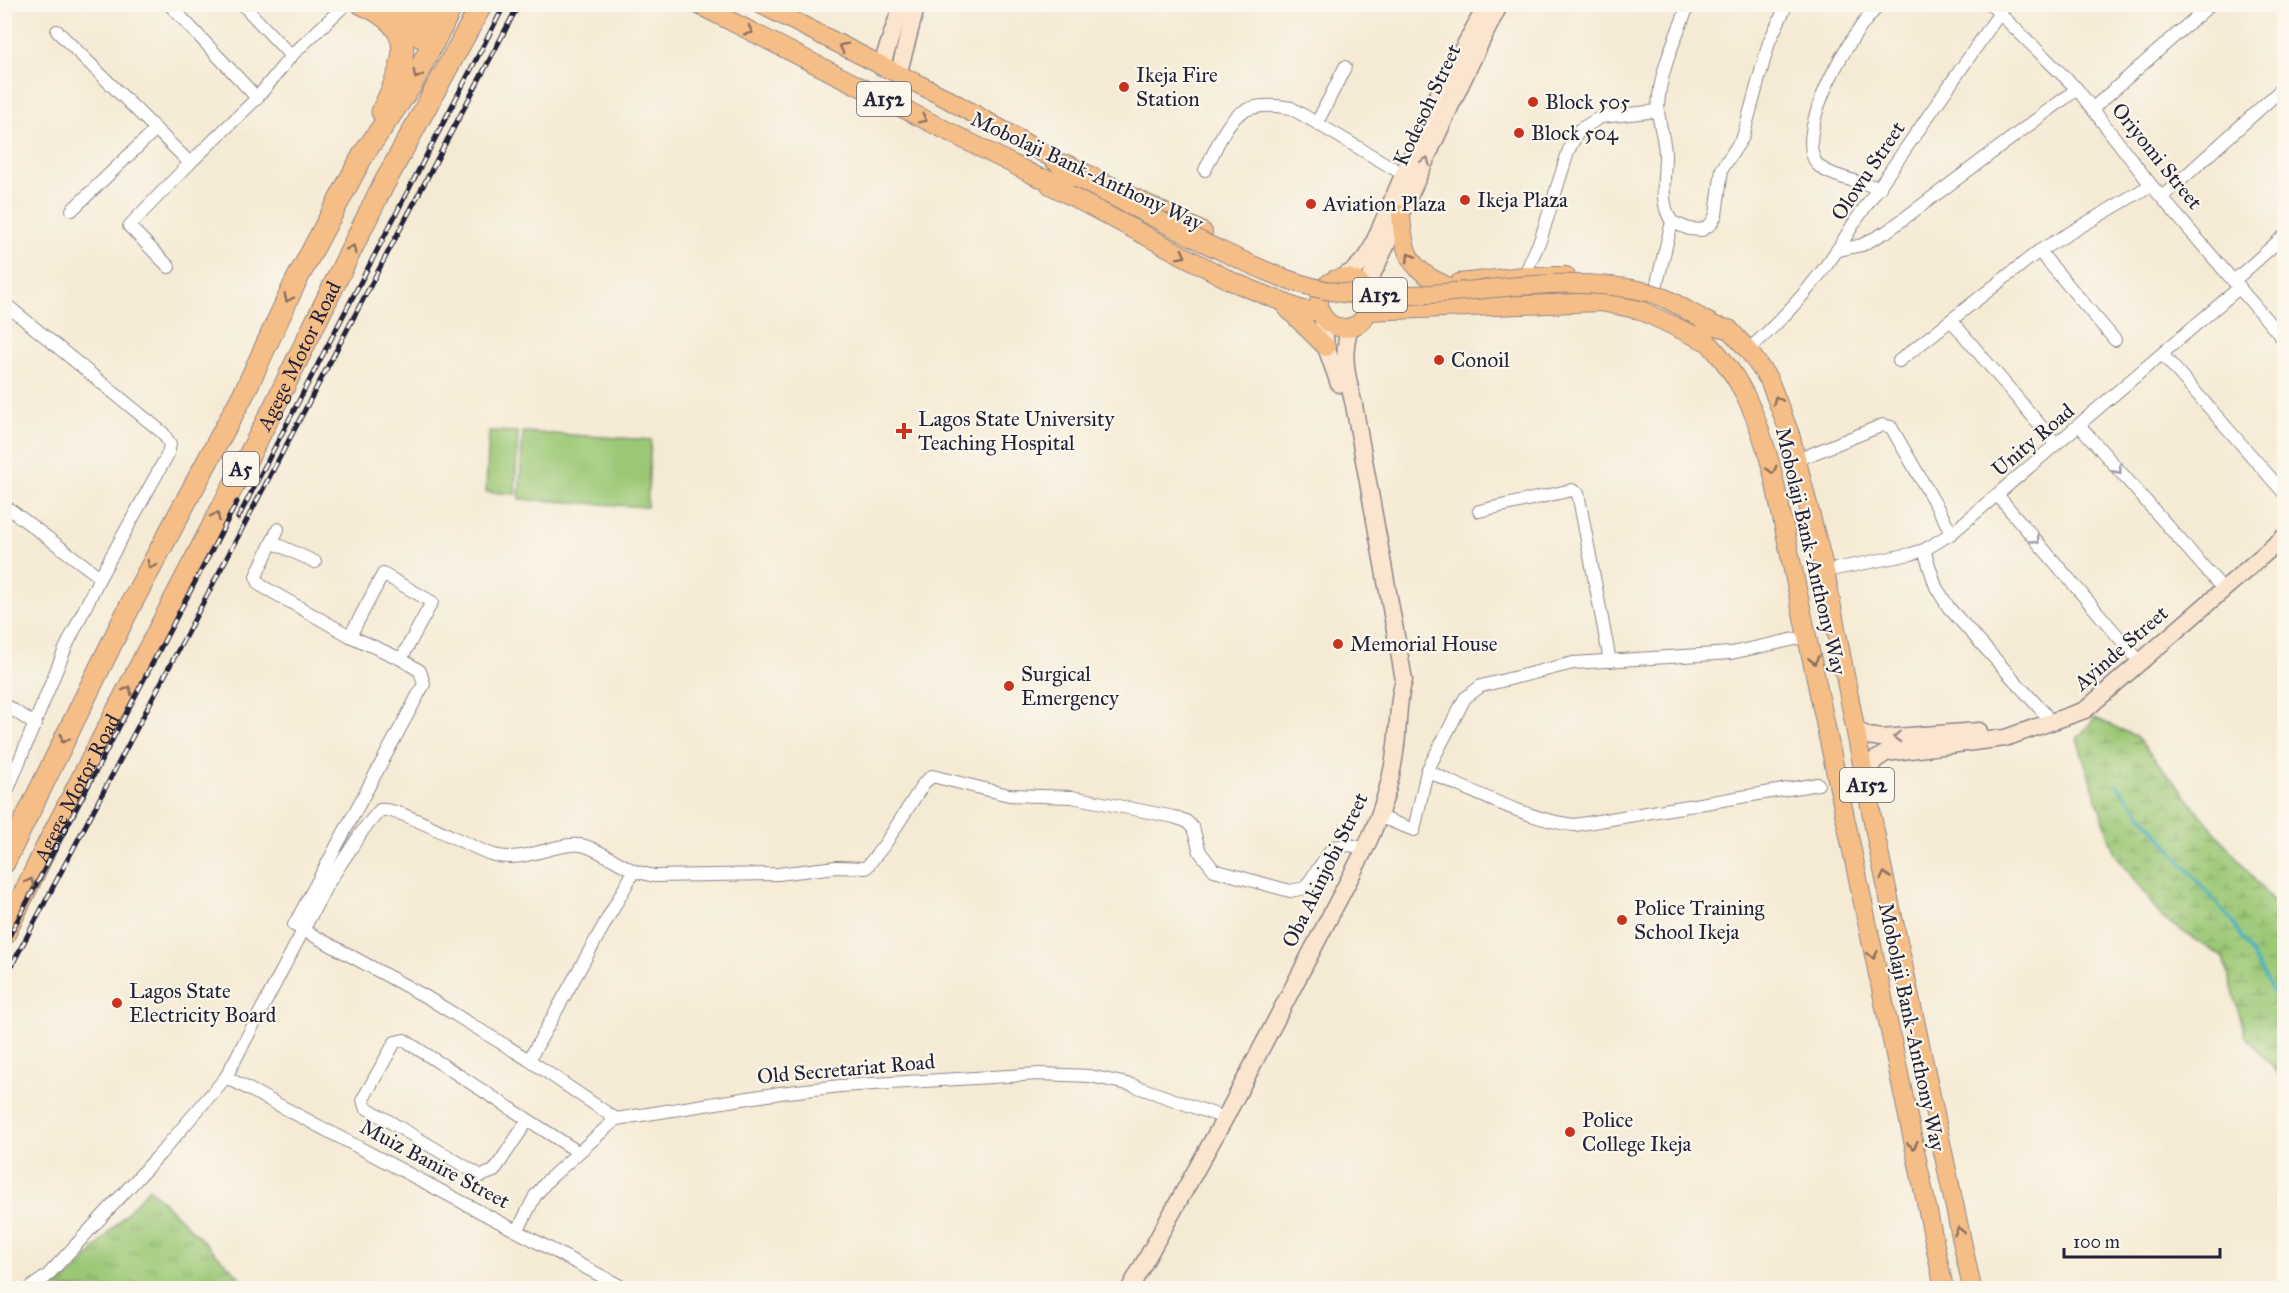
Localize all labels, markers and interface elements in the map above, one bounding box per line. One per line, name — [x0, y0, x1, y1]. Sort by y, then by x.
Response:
one-way arrow — [743, 24, 754, 35]
street label: Kodesoh Street — [1387, 39, 1467, 170]
one-way arrow — [839, 43, 849, 54]
place label: Ikeja Fire Station — [1136, 62, 1218, 112]
one-way arrow — [413, 69, 424, 80]
marker: Ikeja Fire Station — [1117, 80, 1131, 94]
road number: A152 — [857, 82, 911, 116]
place label: Block 505 — [1545, 89, 1630, 115]
marker: Block 505 — [1526, 95, 1540, 109]
street label: Oriyomi Street — [2106, 97, 2208, 215]
street label: Mobolaji Bank-Anthony Way — [967, 106, 1208, 237]
one-way arrow — [917, 111, 928, 123]
street label: Olowu Street — [1825, 116, 1911, 225]
place label: Block 504 — [1531, 120, 1619, 146]
marker: Block 504 — [1512, 126, 1526, 140]
one-way arrow — [1419, 156, 1431, 167]
place label: Ikeja Plaza — [1477, 187, 1568, 213]
place label: Aviation Plaza — [1322, 191, 1446, 217]
marker: Ikeja Plaza — [1458, 193, 1472, 207]
marker: Aviation Plaza — [1304, 197, 1318, 211]
one-way arrow — [345, 244, 357, 255]
one-way arrow — [1176, 248, 1186, 259]
one-way arrow — [1407, 252, 1418, 263]
street label: Agege Motor Road — [251, 276, 347, 436]
road number: A152 — [1353, 278, 1407, 312]
one-way arrow — [283, 291, 295, 302]
place label: Conoil — [1451, 347, 1510, 373]
marker: Conoil — [1432, 353, 1446, 367]
one-way arrow — [1772, 395, 1784, 406]
street label: Unity Road — [1986, 398, 2080, 482]
place label: Lagos State University Teaching Hospital — [918, 406, 1115, 456]
marker: Lagos State University Teaching Hospital — [895, 422, 913, 440]
street label: Mobolaji Bank-Anthony Way — [1770, 425, 1852, 678]
road number: A5 — [223, 452, 259, 486]
one-way arrow — [2111, 463, 2122, 474]
one-way arrow — [1765, 465, 1778, 475]
one-way arrow — [209, 512, 221, 523]
one-way arrow — [2029, 533, 2040, 544]
one-way arrow — [147, 559, 158, 569]
street label: Ayinde Street — [2068, 600, 2174, 697]
place label: Memorial House — [1350, 631, 1498, 657]
marker: Memorial House — [1331, 637, 1345, 651]
one-way arrow — [1807, 655, 1820, 665]
place label: Surgical Emergency — [1021, 661, 1120, 711]
marker: Surgical Emergency — [1002, 679, 1016, 693]
one-way arrow — [121, 686, 132, 696]
street label: Agege Motor Road — [28, 709, 126, 867]
one-way arrow — [1893, 731, 1902, 744]
one-way arrow — [60, 733, 72, 744]
road number: A152 — [1840, 768, 1894, 802]
street label: Oba Akinjobi Street — [1276, 788, 1374, 952]
one-way arrow — [1879, 871, 1892, 881]
one-way arrow — [22, 878, 34, 889]
place label: Police Training School Ikeja — [1634, 895, 1765, 945]
street label: Mobolaji Bank-Anthony Way — [1873, 900, 1951, 1155]
marker: Police Training School Ikeja — [1615, 913, 1629, 927]
one-way arrow — [1866, 949, 1879, 959]
place label: Lagos State Electricity Board — [129, 978, 277, 1028]
marker: Lagos State Electricity Board — [110, 996, 124, 1010]
street label: Old Secretariat Road — [756, 1048, 936, 1090]
place label: Police College Ikeja — [1582, 1107, 1692, 1157]
street label: Muiz Banire Street — [356, 1114, 515, 1215]
marker: Police College Ikeja — [1563, 1125, 1577, 1139]
one-way arrow — [1906, 1140, 1919, 1150]
scale bar — [2064, 1221, 2220, 1259]
one-way arrow — [1953, 1227, 1966, 1237]
text: 100 m — [2073, 1231, 2120, 1253]

